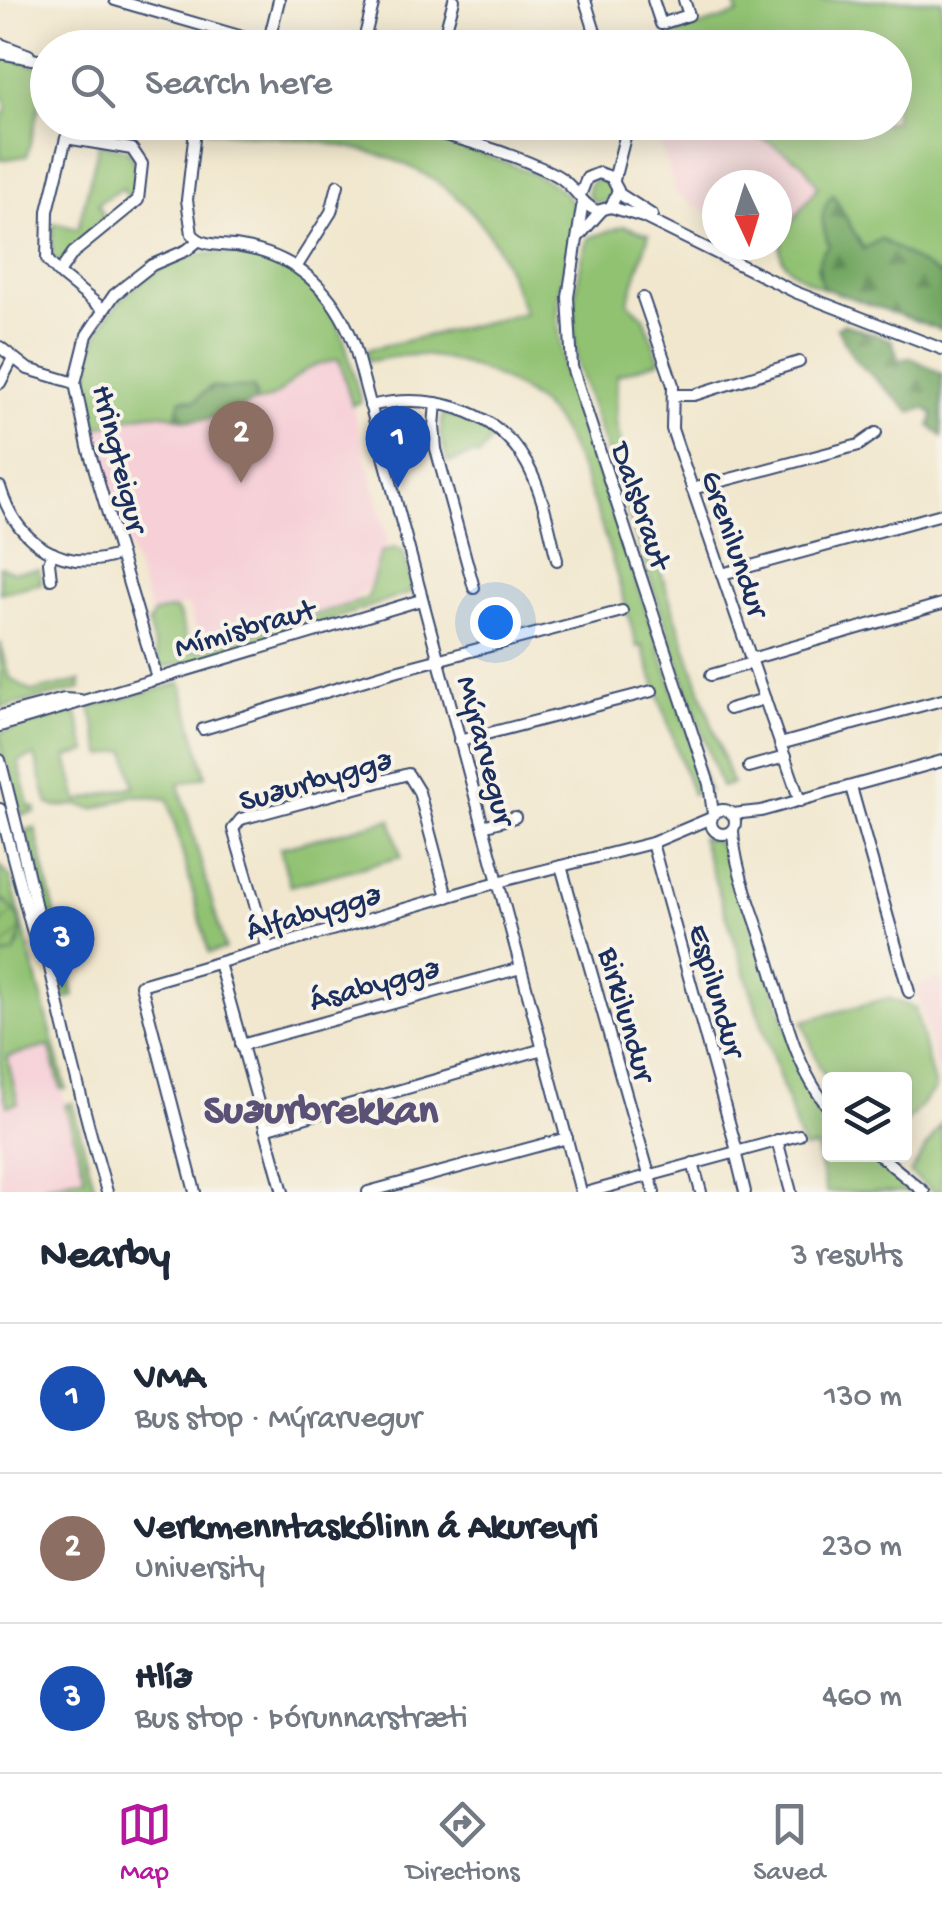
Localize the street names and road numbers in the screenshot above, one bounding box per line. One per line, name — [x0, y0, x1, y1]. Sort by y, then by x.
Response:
street label: Hringteigur — [80, 381, 154, 540]
street label: Dalsbraut — [598, 436, 679, 578]
street label: Grenilundur — [689, 466, 776, 625]
street label: Mímisbraut — [171, 592, 323, 669]
street label: Mýrarvegur — [445, 672, 522, 833]
street label: Suðurbyggð — [235, 743, 397, 823]
street label: Álfabyggð — [242, 877, 386, 952]
street label: Espilundur — [677, 920, 752, 1065]
street label: Birkilundur — [587, 943, 662, 1090]
street label: Ásabyggð — [306, 951, 445, 1022]

